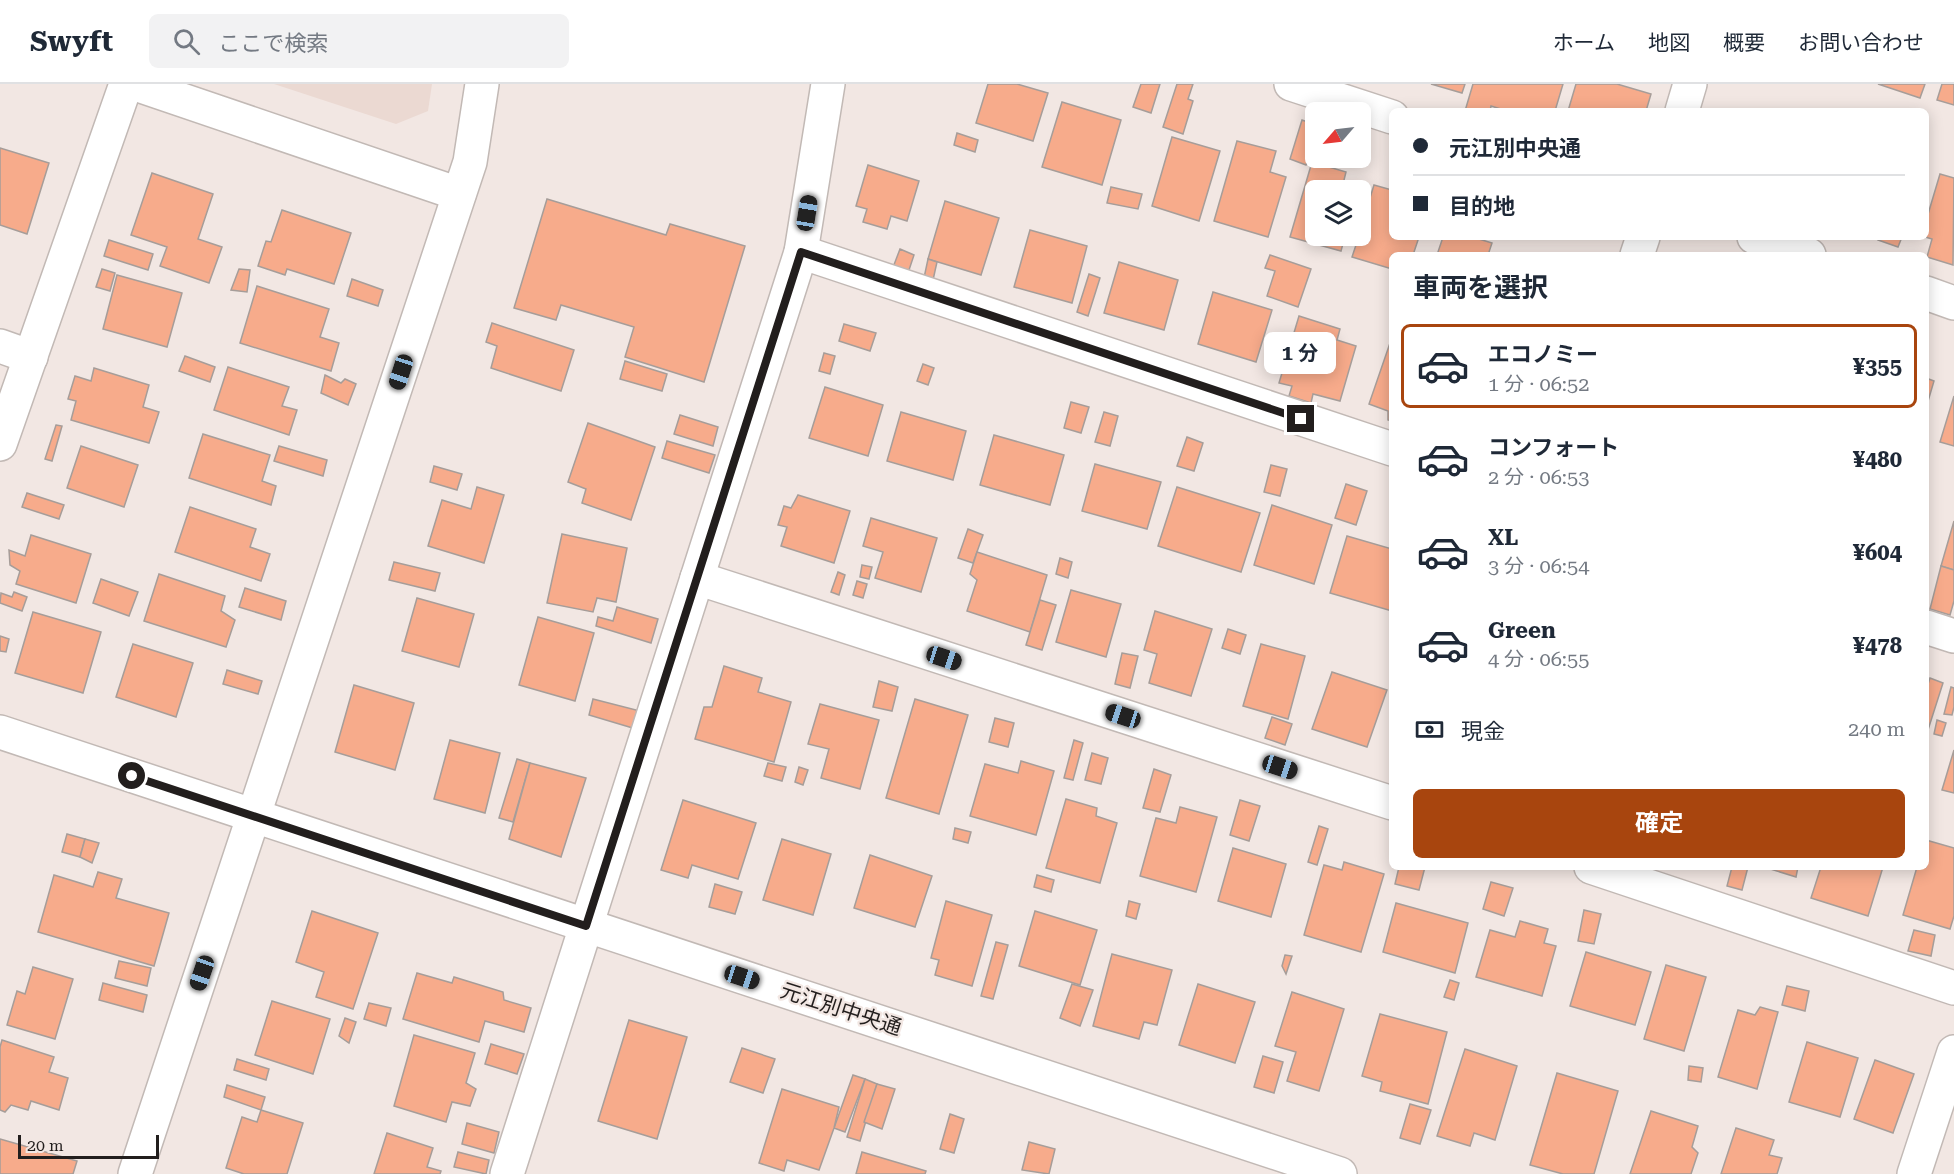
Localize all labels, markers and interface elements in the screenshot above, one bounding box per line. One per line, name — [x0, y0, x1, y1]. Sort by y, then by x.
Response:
search box — [149, 14, 569, 68]
text: Swyft — [30, 25, 113, 58]
icon: search — [170, 25, 203, 58]
text: ここで検索 — [218, 31, 328, 56]
text: ホーム — [1553, 31, 1615, 55]
text: 地図 — [1648, 31, 1690, 55]
text: 概要 — [1723, 31, 1765, 55]
text: お問い合わせ — [1798, 31, 1924, 55]
north arrow — [1305, 102, 1371, 168]
map controls — [1305, 102, 1371, 246]
text: 元江別中央通 — [1449, 136, 1581, 161]
button: layers — [1305, 180, 1371, 246]
car — [795, 194, 819, 232]
text: 目的地 — [1449, 194, 1515, 219]
text: 車両を選択 — [1413, 272, 1548, 304]
callout: 1 分 — [1265, 332, 1337, 374]
icon: car — [1416, 339, 1470, 393]
text: 1 分 — [1282, 341, 1318, 365]
text: エコノミー — [1488, 342, 1598, 367]
car — [387, 352, 415, 392]
text: ¥355 — [1853, 354, 1902, 379]
text: 1 分 · 06:52 — [1488, 372, 1589, 396]
route end — [1287, 405, 1314, 432]
icon: car — [1416, 432, 1470, 486]
text: コンフォート — [1488, 435, 1619, 460]
text: ¥480 — [1853, 447, 1902, 472]
text: 2 分 · 06:53 — [1488, 465, 1589, 489]
icon: car — [1416, 525, 1470, 579]
text: XL — [1488, 525, 1518, 550]
text: ¥604 — [1853, 540, 1902, 565]
text: 3 分 · 06:54 — [1488, 554, 1589, 578]
icon: car — [1416, 618, 1470, 672]
text: Green — [1488, 618, 1556, 643]
text: ¥478 — [1853, 633, 1902, 658]
car — [924, 644, 964, 672]
text: 4 分 · 06:55 — [1488, 647, 1589, 671]
car — [1103, 702, 1143, 730]
icon: cash — [1413, 713, 1446, 746]
text: 240 m — [1848, 717, 1905, 741]
text: 現金 — [1461, 719, 1505, 744]
car — [1260, 753, 1300, 781]
route start — [118, 762, 145, 789]
button: 確定 — [1413, 789, 1905, 858]
car — [188, 953, 216, 993]
car — [722, 963, 762, 991]
street label: 元江別中央通 — [777, 978, 905, 1040]
scale bar — [18, 1132, 159, 1160]
text: 20 m — [27, 1136, 64, 1155]

